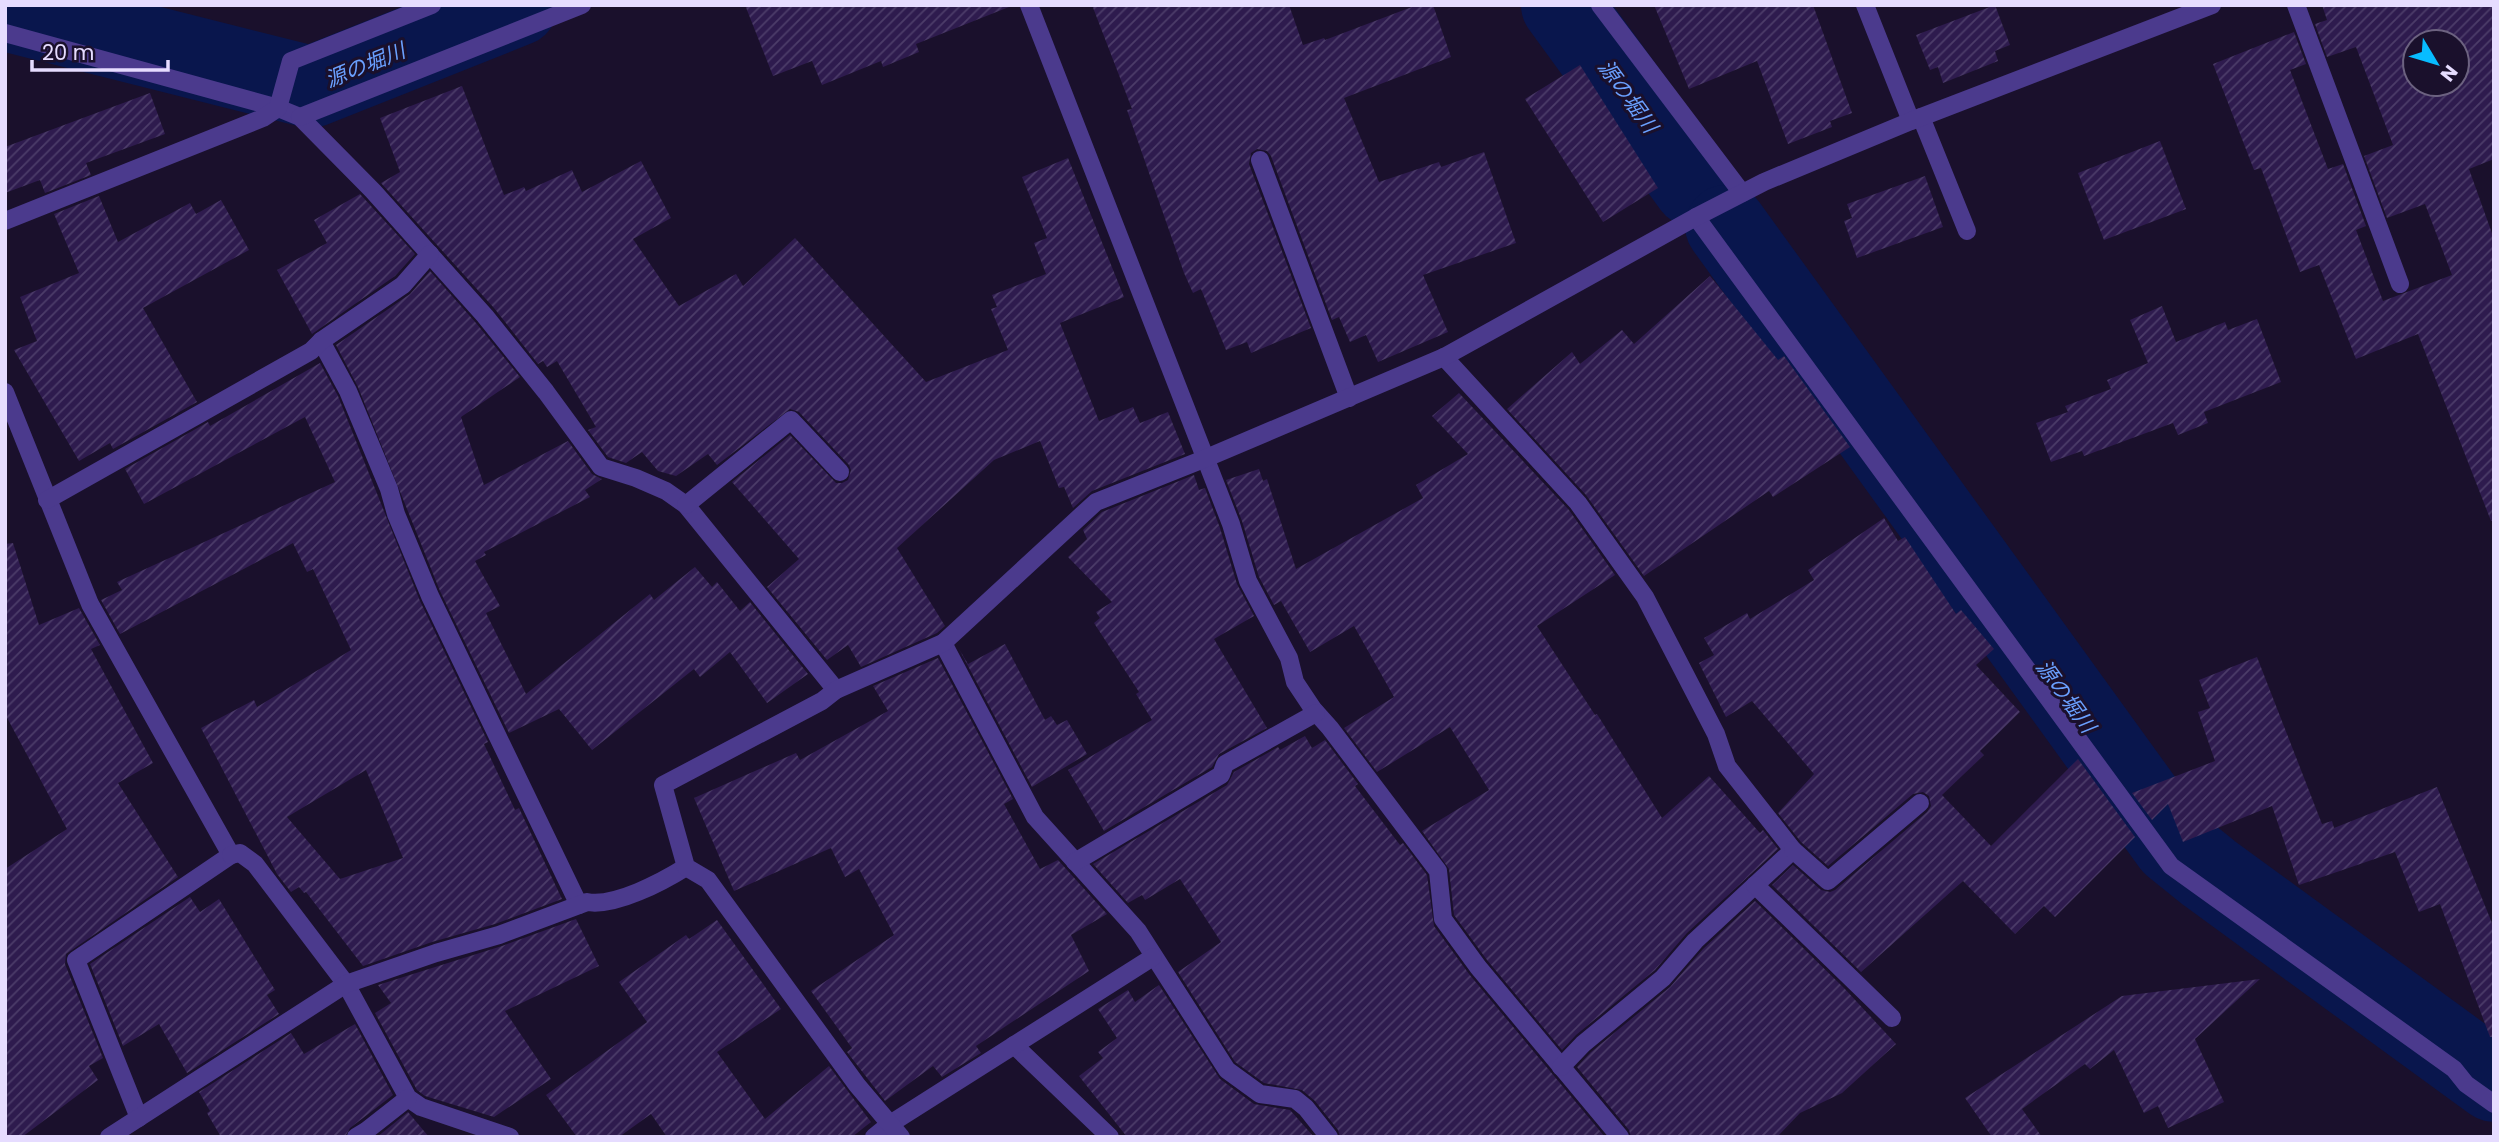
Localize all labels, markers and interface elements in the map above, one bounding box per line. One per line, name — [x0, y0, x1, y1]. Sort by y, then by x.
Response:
scale bar — [32, 28, 168, 72]
north arrow — [2401, 28, 2471, 98]
water label: 源の堀川 — [321, 35, 411, 94]
text: 20 m — [42, 38, 95, 67]
water label: 源の堀川 — [1592, 53, 1666, 140]
text: N — [2434, 59, 2464, 87]
water label: 源の堀川 — [2030, 653, 2104, 740]

